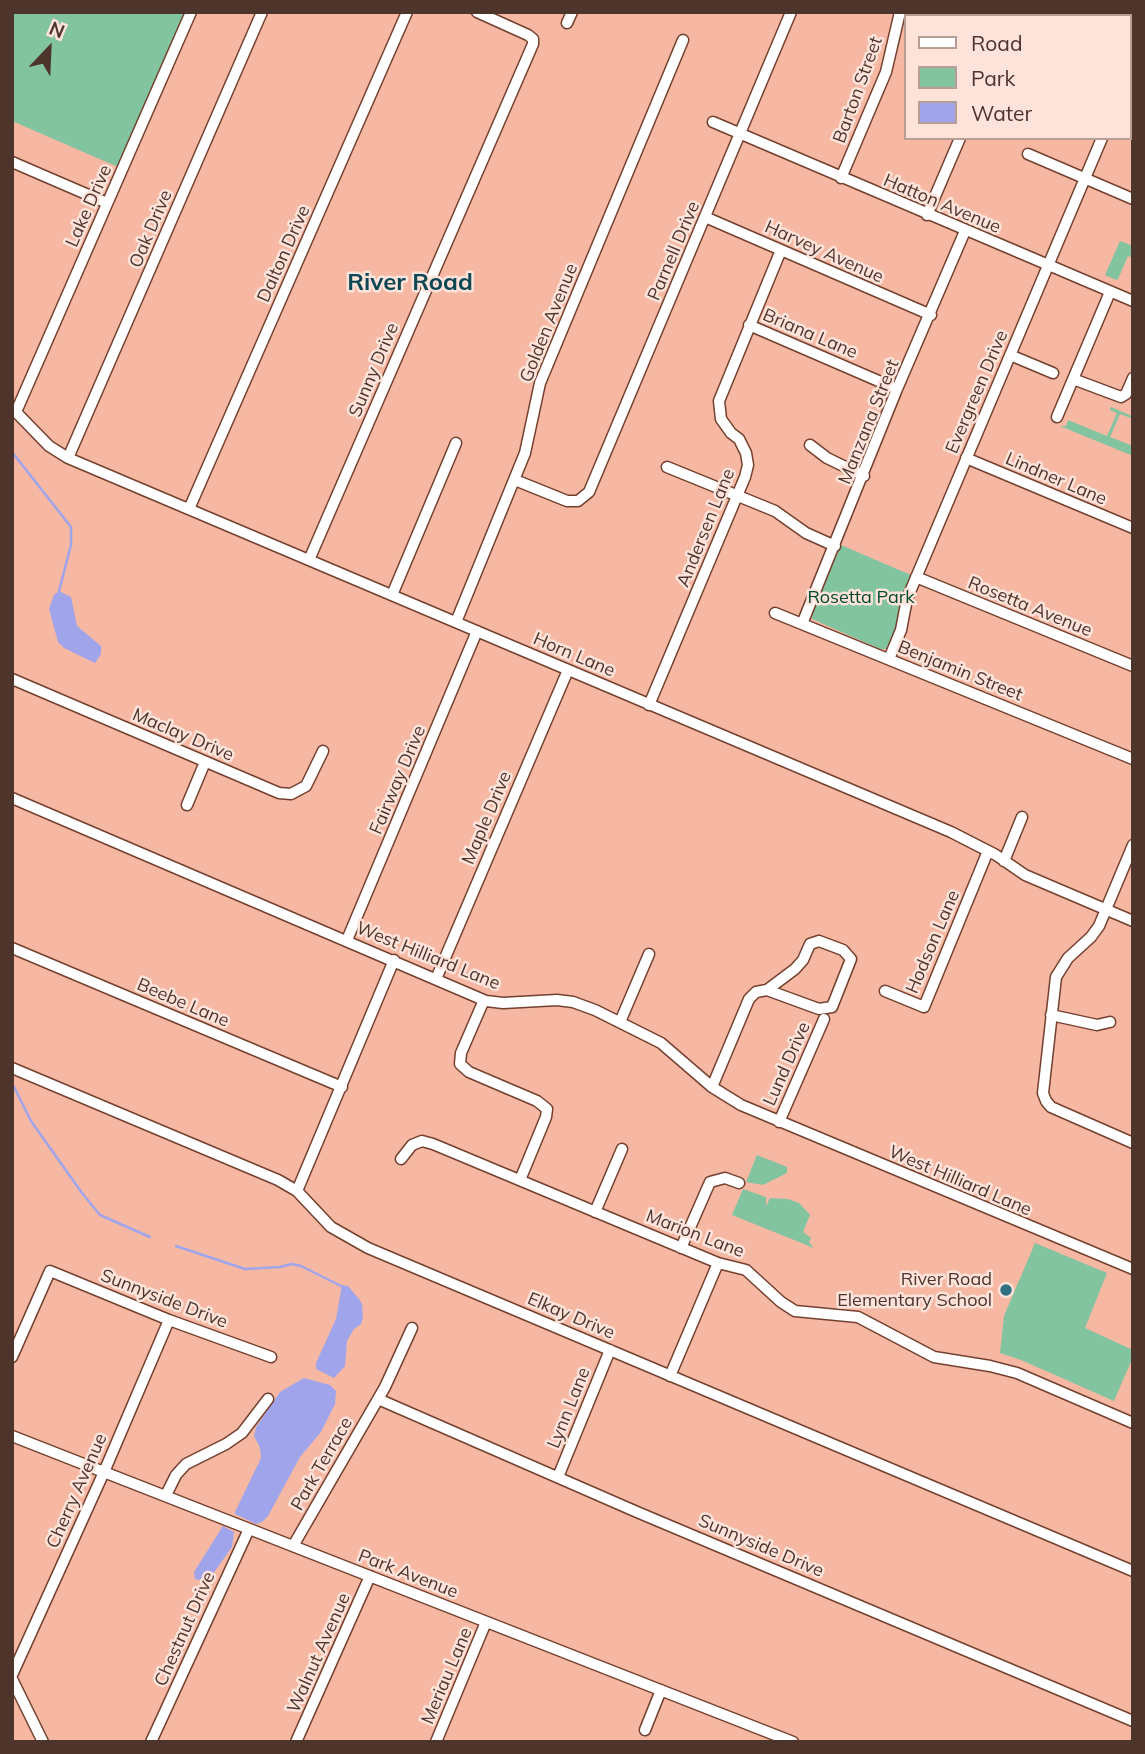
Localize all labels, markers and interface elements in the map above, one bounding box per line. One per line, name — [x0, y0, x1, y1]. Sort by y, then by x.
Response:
north arrow — [14, 14, 84, 84]
legend — [904, 14, 1131, 140]
text: N — [46, 16, 68, 44]
text: Road — [971, 30, 1022, 56]
street label: Barton Street — [829, 34, 887, 146]
text: Park — [971, 65, 1015, 91]
text: Water — [971, 100, 1032, 126]
street label: Lake Drive — [61, 162, 117, 250]
street label: Hatton Avenue — [880, 170, 1004, 238]
street label: Oak Drive — [125, 187, 177, 271]
street label: Parnell Drive — [643, 198, 705, 304]
street label: Dalton Drive — [253, 202, 315, 306]
street label: Harvey Avenue — [761, 216, 887, 288]
street label: Golden Avenue — [515, 260, 583, 386]
district label: River Road — [347, 269, 473, 297]
street label: Briana Lane — [759, 304, 861, 364]
street label: Sunny Drive — [344, 320, 404, 420]
street label: Evergreen Drive — [941, 327, 1013, 457]
street label: Manzana Street — [834, 356, 904, 488]
street label: Lindner Lane — [1002, 448, 1110, 510]
street label: Andersen Lane — [672, 466, 740, 590]
street label: Rosetta Avenue — [965, 572, 1095, 642]
park label: Rosetta Park — [808, 587, 914, 609]
street label: Horn Lane — [530, 628, 618, 682]
street label: Benjamin Street — [894, 636, 1026, 706]
street label: Maclay Drive — [129, 704, 237, 766]
street label: Fairway Drive — [365, 722, 431, 838]
street label: Maple Drive — [458, 768, 516, 868]
street label: Hodson Lane — [902, 887, 964, 997]
street label: West Hilliard Lane — [353, 917, 503, 995]
street label: Beebe Lane — [134, 974, 232, 1032]
street label: Lund Drive — [759, 1019, 815, 1109]
street label: West Hilliard Lane — [885, 1141, 1035, 1221]
street label: Marion Lane — [643, 1205, 747, 1263]
street label: Sunnyside Drive — [98, 1265, 230, 1333]
place label: River Road Elementary School — [837, 1269, 992, 1312]
marker: River Road Elementary School — [998, 1282, 1014, 1298]
street label: Elkay Drive — [524, 1288, 618, 1344]
street label: Lynn Lane — [543, 1364, 595, 1452]
street label: Park Terrace — [287, 1413, 357, 1515]
street label: Cherry Avenue — [42, 1430, 112, 1552]
street label: Sunnyside Drive — [695, 1510, 827, 1582]
street label: Park Avenue — [355, 1545, 461, 1603]
street label: Chestnut Drive — [150, 1568, 220, 1690]
street label: Walnut Avenue — [283, 1590, 355, 1716]
street label: Meriau Lane — [417, 1624, 477, 1728]

